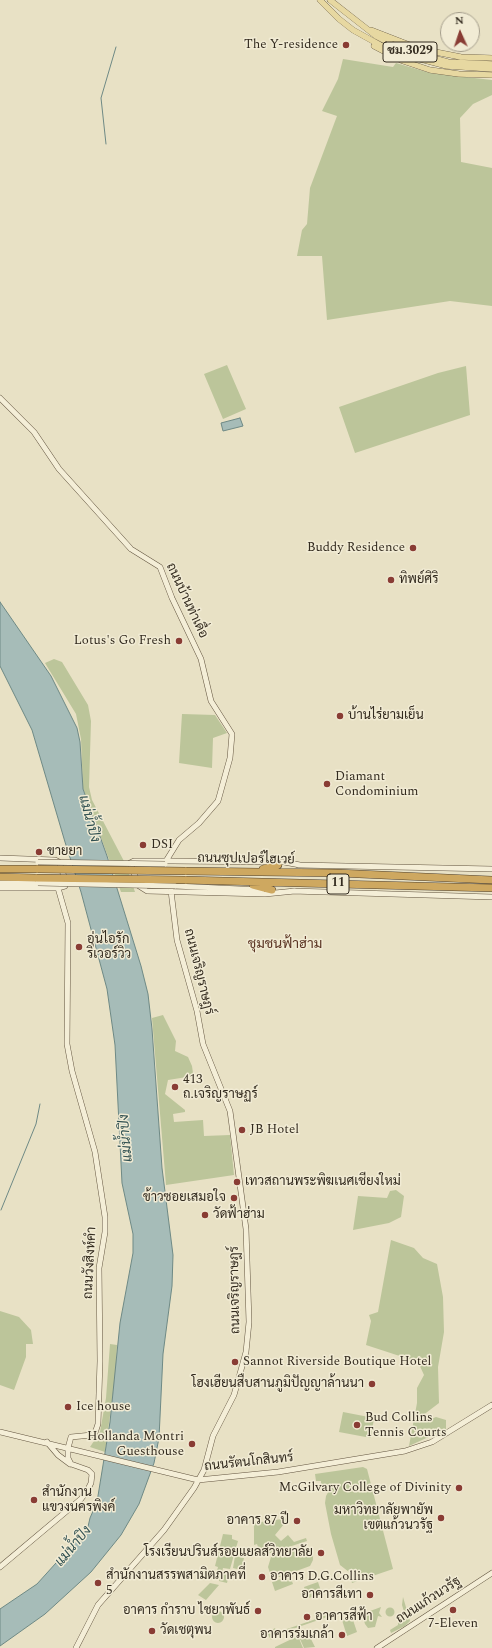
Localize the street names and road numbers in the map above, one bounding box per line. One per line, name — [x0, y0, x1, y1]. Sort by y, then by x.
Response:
road number: ชม.3029 — [383, 42, 437, 62]
street label: ถนนบ้านท่าเดื่อ — [162, 561, 210, 641]
street label: ถนนซุปเปอร์ไฮเวย์ — [197, 851, 295, 869]
road number: 11 — [327, 874, 349, 894]
street label: ถนนเจริญราษฎร์ — [180, 927, 216, 1017]
street label: ถนนวังสิงห์คำ — [81, 1226, 101, 1300]
street label: ถนนเจริญราษฎร์ — [227, 1246, 245, 1334]
street label: ถนนรัตนโกสินทร์ — [204, 1451, 294, 1475]
street label: ถนนแก้วนวรัฐ — [394, 1574, 464, 1628]

